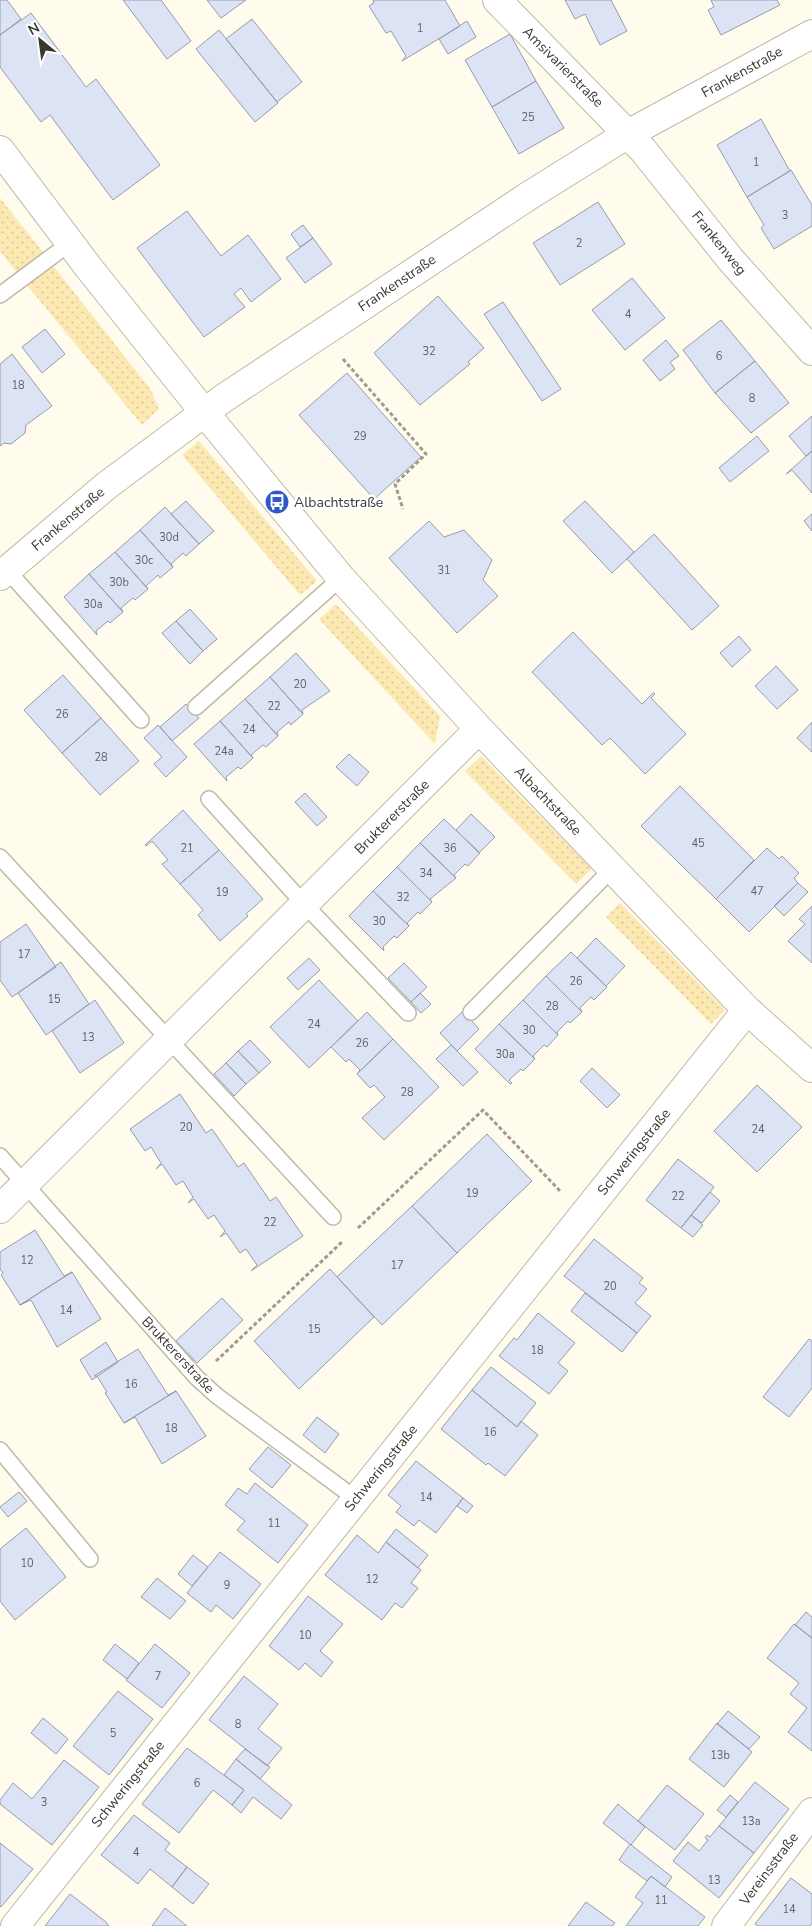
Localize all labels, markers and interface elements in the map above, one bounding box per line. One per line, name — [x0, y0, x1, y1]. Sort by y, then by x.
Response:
north arrow — [15, 15, 65, 65]
text: N — [25, 18, 43, 40]
house number: 1 — [417, 21, 423, 36]
street label: Amsivarierstraße — [518, 22, 608, 112]
street label: Frankenstraße — [698, 42, 786, 102]
house number: 25 — [521, 110, 535, 125]
house number: 1 — [753, 155, 759, 170]
street label: Frankenweg — [687, 207, 751, 279]
house number: 3 — [782, 208, 788, 223]
house number: 2 — [576, 236, 582, 251]
street label: Frankenstraße — [354, 250, 440, 316]
house number: 4 — [625, 307, 632, 322]
house number: 32 — [422, 344, 436, 359]
house number: 6 — [716, 349, 723, 364]
house number: 18 — [11, 378, 25, 393]
house number: 8 — [749, 391, 756, 406]
house number: 29 — [353, 429, 367, 444]
street label: Frankenstraße — [27, 483, 109, 555]
bus stop icon: Albachtstraße — [264, 489, 290, 515]
place label: Albachtstraße — [294, 493, 383, 512]
house number: 30d — [159, 530, 179, 545]
house number: 30c — [135, 553, 153, 568]
house number: 31 — [437, 563, 451, 578]
house number: 30b — [109, 575, 129, 590]
house number: 30a — [83, 597, 103, 612]
house number: 20 — [293, 677, 307, 692]
house number: 22 — [267, 699, 281, 714]
house number: 26 — [55, 707, 69, 722]
house number: 24 — [242, 722, 256, 737]
house number: 24a — [214, 744, 234, 759]
house number: 28 — [94, 750, 108, 765]
street label: Albachtstraße — [510, 762, 586, 840]
street label: Bruktererstraße — [350, 775, 434, 859]
house number: 45 — [691, 836, 705, 851]
house number: 21 — [180, 841, 194, 856]
house number: 36 — [443, 841, 457, 856]
house number: 34 — [419, 866, 433, 881]
house number: 47 — [750, 884, 764, 899]
house number: 19 — [215, 885, 229, 900]
house number: 32 — [396, 890, 410, 905]
house number: 30 — [372, 914, 386, 929]
house number: 17 — [17, 947, 31, 962]
house number: 26 — [569, 974, 583, 989]
house number: 15 — [47, 992, 61, 1007]
house number: 28 — [545, 999, 559, 1014]
house number: 24 — [307, 1017, 321, 1032]
house number: 30 — [522, 1023, 536, 1038]
house number: 13 — [81, 1030, 95, 1045]
house number: 26 — [355, 1036, 369, 1051]
house number: 30a — [495, 1047, 515, 1062]
house number: 28 — [400, 1085, 414, 1100]
street label: Schweringstraße — [593, 1105, 675, 1199]
house number: 20 — [179, 1120, 193, 1135]
house number: 24 — [751, 1122, 765, 1137]
house number: 19 — [465, 1186, 479, 1201]
house number: 22 — [671, 1189, 685, 1204]
house number: 22 — [263, 1215, 277, 1230]
house number: 12 — [20, 1253, 34, 1268]
house number: 17 — [390, 1258, 404, 1273]
house number: 20 — [603, 1279, 617, 1294]
house number: 14 — [59, 1303, 73, 1318]
street label: Bruktererstraße — [137, 1312, 219, 1398]
house number: 15 — [307, 1322, 321, 1337]
house number: 18 — [530, 1343, 544, 1358]
house number: 16 — [124, 1377, 138, 1392]
house number: 18 — [164, 1421, 178, 1436]
street label: Schweringstraße — [340, 1421, 422, 1515]
house number: 16 — [483, 1425, 497, 1440]
house number: 14 — [419, 1490, 433, 1505]
house number: 11 — [267, 1516, 281, 1531]
house number: 10 — [20, 1556, 34, 1571]
house number: 12 — [365, 1572, 379, 1587]
house number: 9 — [224, 1578, 230, 1593]
house number: 10 — [298, 1628, 312, 1643]
house number: 7 — [155, 1669, 161, 1684]
house number: 8 — [235, 1717, 242, 1732]
house number: 5 — [110, 1726, 117, 1741]
street label: Schweringstraße — [87, 1737, 169, 1831]
house number: 13b — [710, 1748, 730, 1763]
house number: 6 — [194, 1776, 201, 1791]
house number: 3 — [41, 1795, 47, 1810]
house number: 13a — [741, 1814, 761, 1829]
street label: Vereinsstraße — [735, 1829, 803, 1910]
house number: 4 — [133, 1845, 140, 1860]
house number: 13 — [707, 1873, 721, 1888]
house number: 11 — [654, 1893, 668, 1908]
house number: 14 — [782, 1902, 796, 1917]

